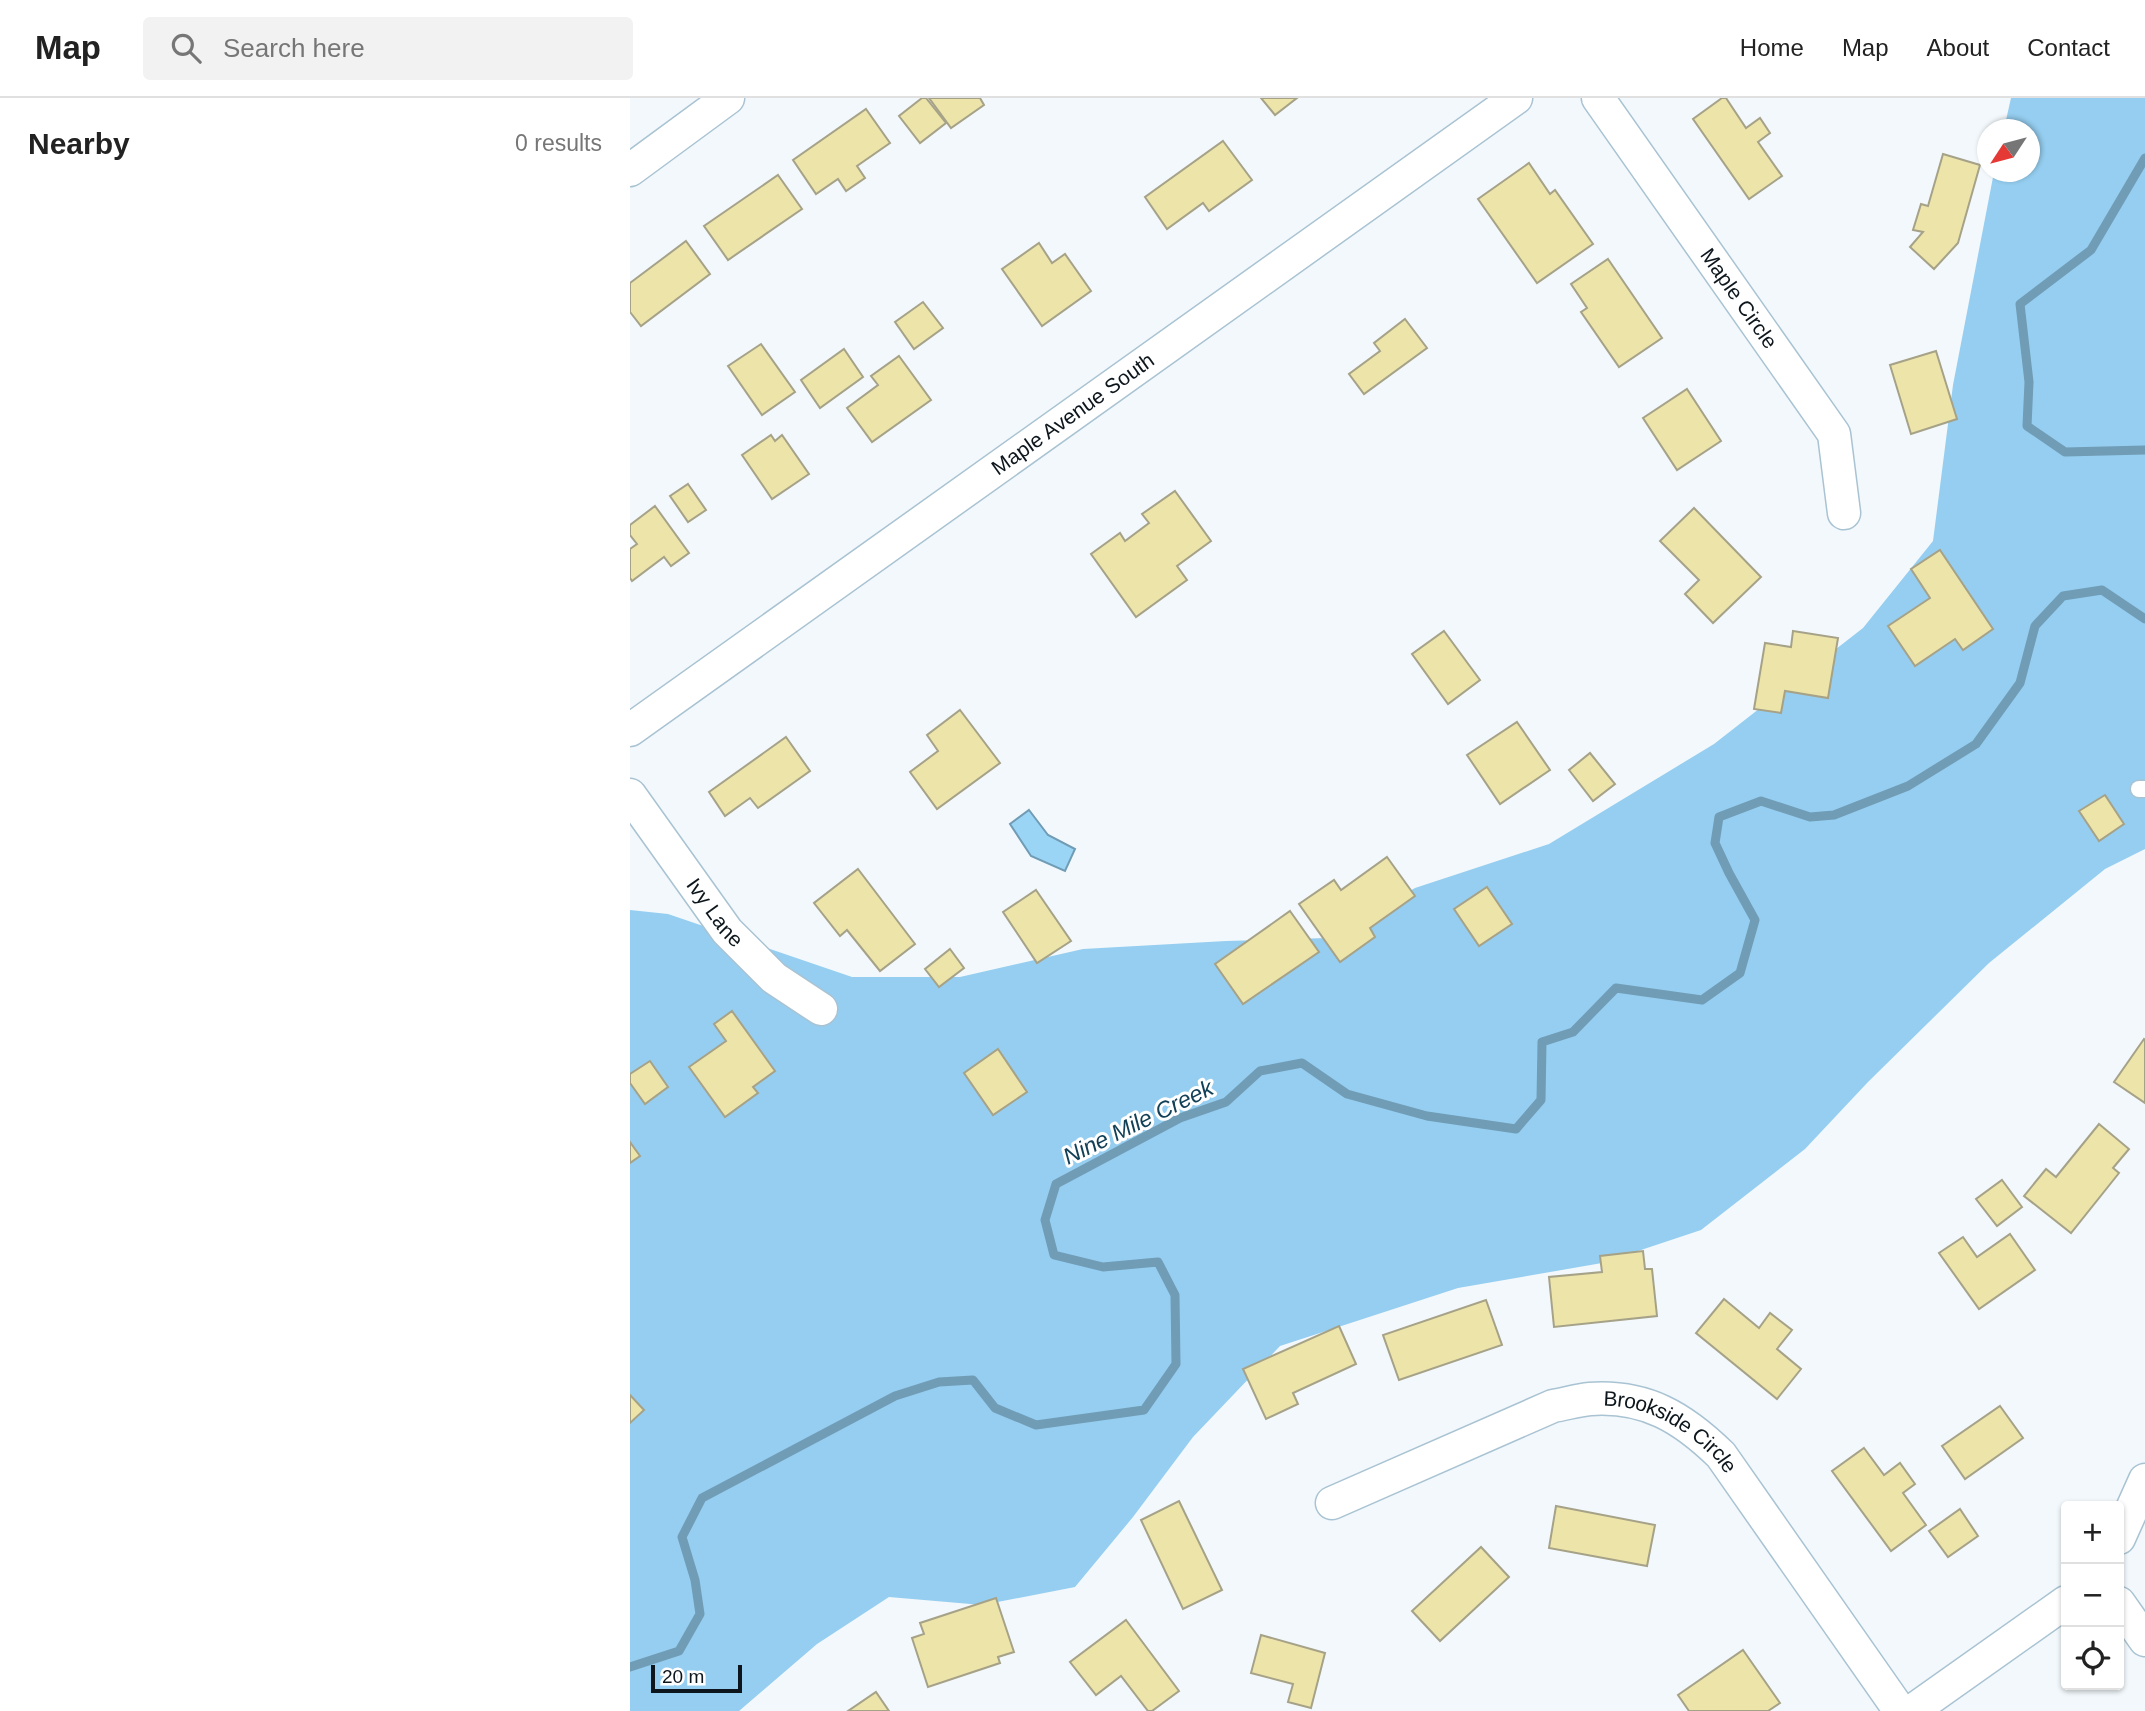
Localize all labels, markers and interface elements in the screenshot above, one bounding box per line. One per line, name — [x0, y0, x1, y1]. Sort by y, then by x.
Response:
search box — [143, 17, 633, 80]
text: Map — [35, 29, 101, 66]
icon: search — [167, 29, 205, 67]
text: Search here — [223, 33, 365, 63]
text: Home — [1740, 34, 1804, 61]
text: Map — [1842, 34, 1889, 61]
text: About — [1927, 34, 1989, 61]
text: Contact — [2027, 34, 2110, 61]
north arrow — [1977, 119, 2040, 182]
text: Nearby — [28, 127, 130, 160]
text: 0 results — [515, 130, 602, 156]
street label: Maple Circle — [1696, 244, 1782, 353]
street label: Maple Avenue South — [987, 348, 1158, 479]
street label: Ivy Lane — [682, 874, 748, 951]
water label: Nine Mile Creek — [1059, 1074, 1219, 1170]
street label: Brookside Circle — [1603, 1386, 1742, 1477]
map controls — [2061, 1501, 2124, 1690]
button: + — [2061, 1501, 2124, 1564]
button: − — [2061, 1564, 2124, 1627]
button: locate — [2061, 1627, 2124, 1690]
scale bar — [651, 1662, 742, 1694]
text: 20 m — [662, 1666, 704, 1687]

